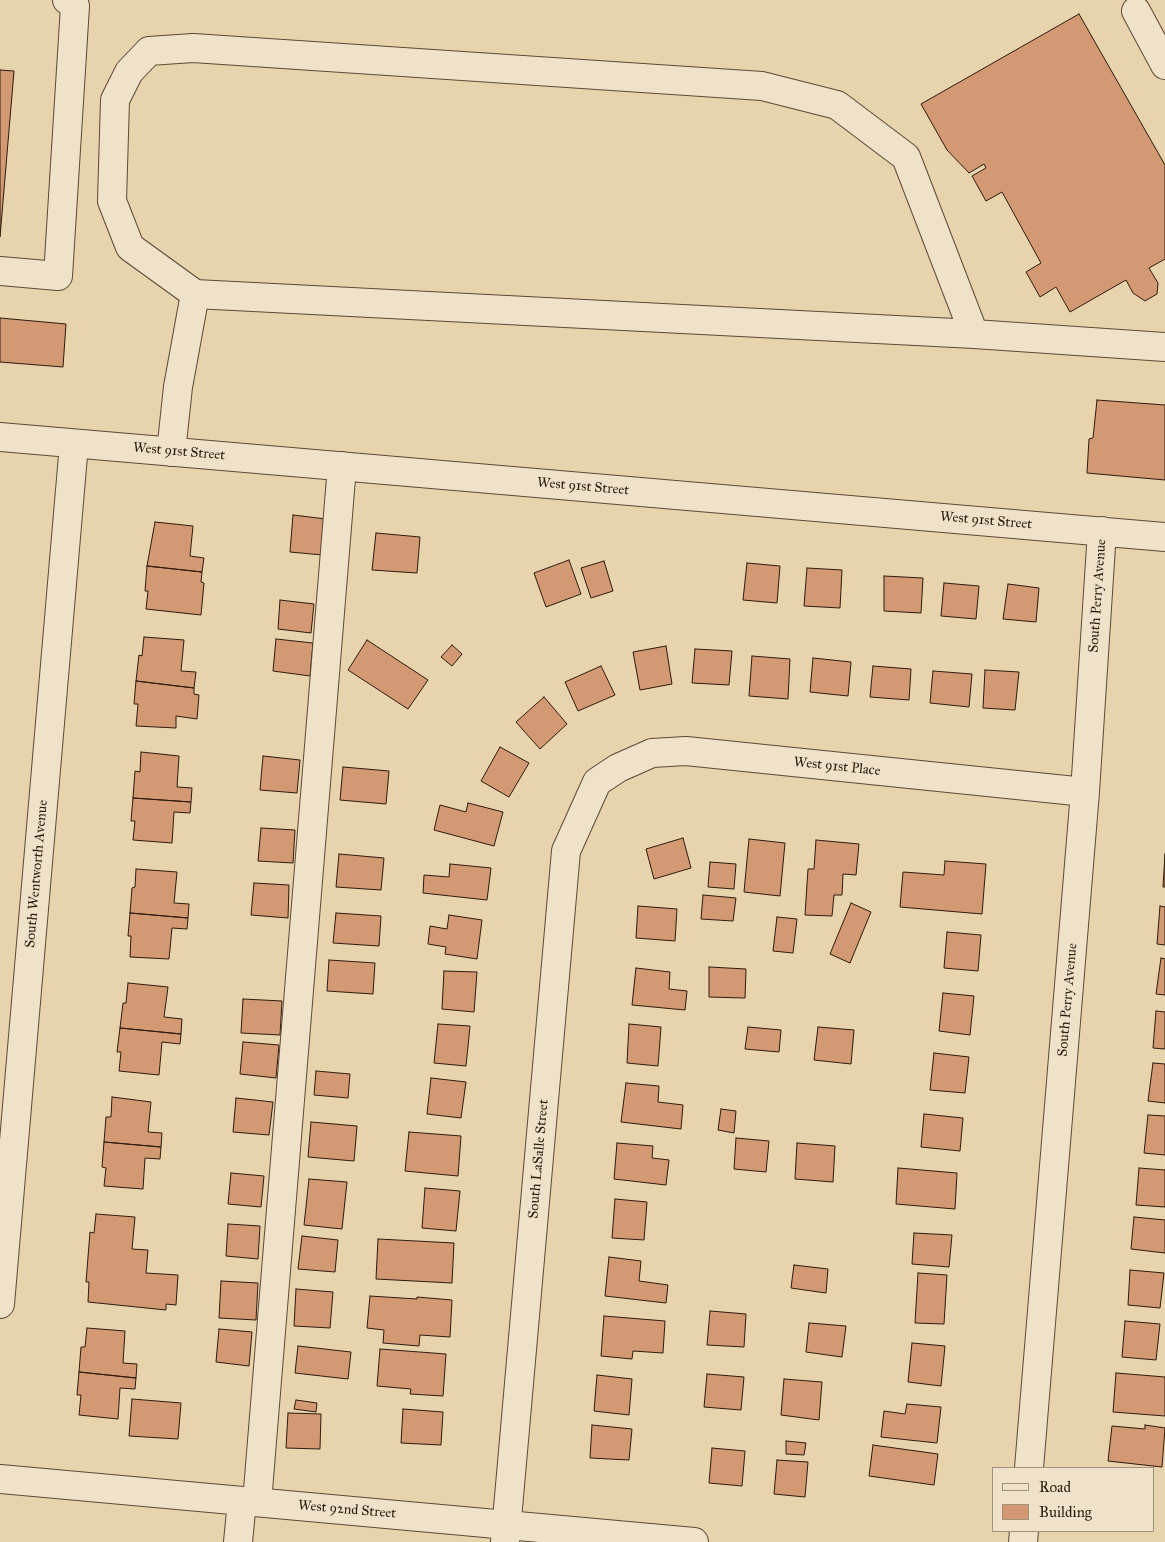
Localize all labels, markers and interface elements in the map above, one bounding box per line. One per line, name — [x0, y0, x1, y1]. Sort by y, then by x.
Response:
street label: West 91st Street — [132, 440, 226, 464]
street label: West 91st Street — [536, 475, 630, 499]
street label: West 91st Street — [939, 509, 1033, 533]
street label: South Perry Avenue — [1086, 539, 1110, 653]
street label: West 91st Place — [793, 754, 881, 780]
street label: South Wentworth Avenue — [22, 799, 52, 949]
street label: South Perry Avenue — [1055, 942, 1081, 1058]
street label: South LaSalle Street — [525, 1099, 553, 1219]
legend — [992, 1467, 1155, 1532]
text: Road — [1039, 1478, 1071, 1496]
street label: West 92nd Street — [297, 1497, 397, 1523]
text: Building — [1039, 1503, 1092, 1521]

